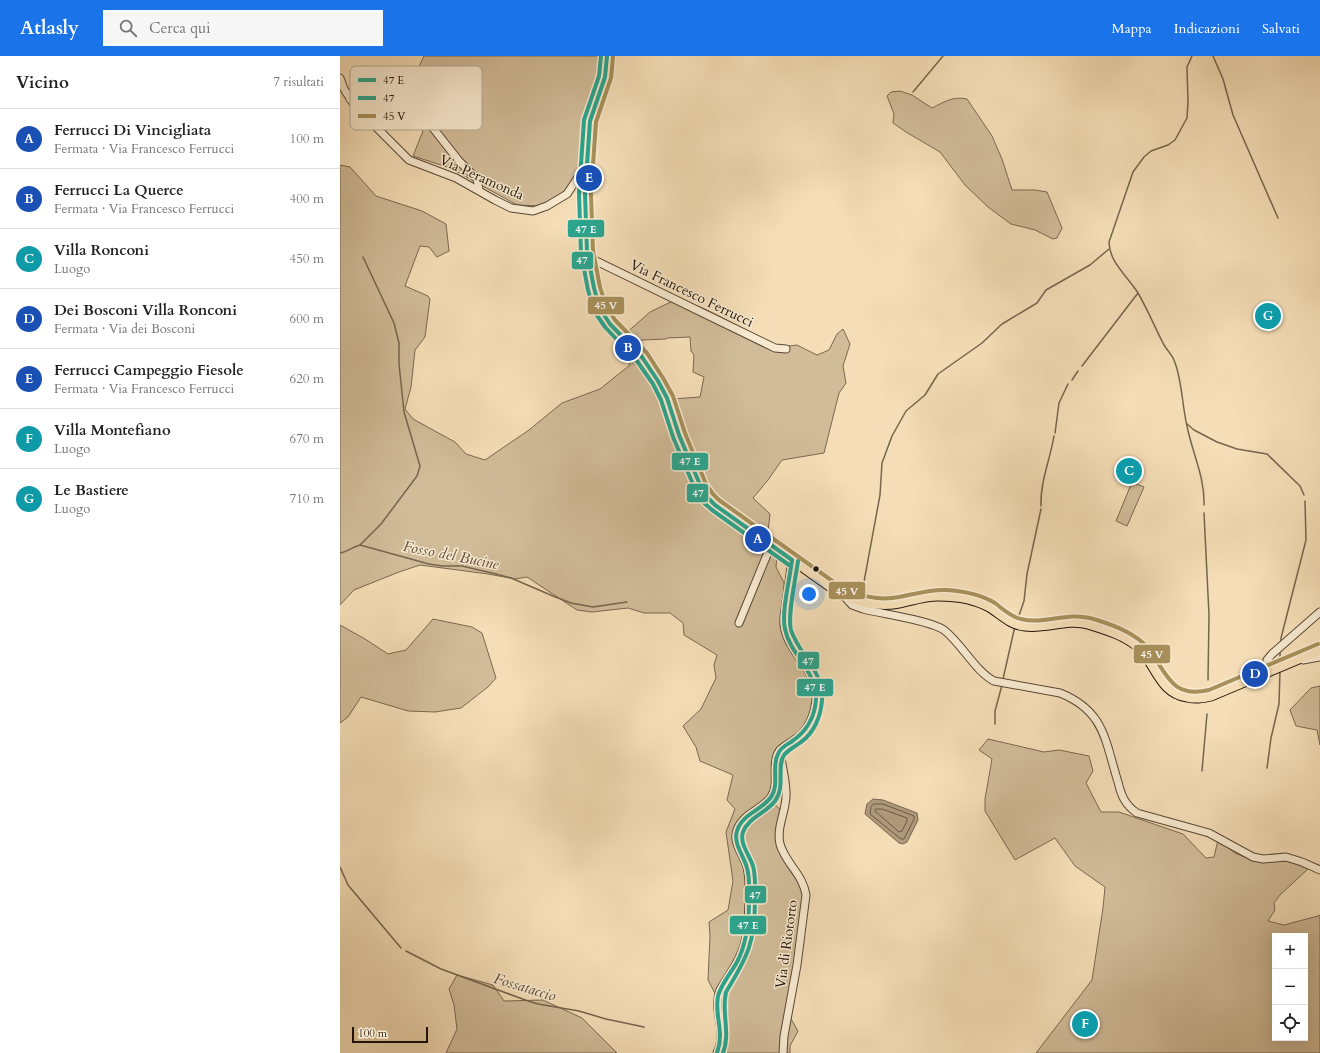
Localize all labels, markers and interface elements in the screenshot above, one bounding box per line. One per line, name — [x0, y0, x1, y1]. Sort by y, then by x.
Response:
search box — [103, 10, 383, 46]
text: Atlasly — [20, 15, 79, 41]
icon: search — [117, 17, 139, 39]
text: Cerca qui — [149, 18, 211, 38]
text: Mappa — [1111, 19, 1152, 38]
text: Indicazioni — [1174, 19, 1240, 38]
text: Salvati — [1262, 19, 1300, 38]
legend — [350, 66, 482, 130]
text: Vicino — [16, 71, 69, 94]
text: 7 risultati — [273, 73, 324, 91]
text: 47 E — [383, 73, 404, 88]
text: 47 — [383, 91, 395, 106]
text: 45 V — [383, 109, 406, 124]
text: Ferrucci Di Vincigliata — [54, 120, 211, 140]
text: A — [24, 130, 34, 148]
text: 100 m — [290, 130, 324, 148]
text: Fermata · Via Francesco Ferrucci — [54, 140, 234, 158]
street label: Via Peramonda — [437, 150, 527, 205]
pin: E — [576, 163, 602, 193]
text: Ferrucci La Querce — [54, 180, 184, 200]
text: B — [24, 190, 34, 208]
text: 400 m — [290, 190, 324, 208]
text: Fermata · Via Francesco Ferrucci — [54, 200, 234, 218]
line badge: 47 E — [567, 219, 605, 238]
text: 47 E — [575, 222, 597, 237]
text: Villa Ronconi — [54, 240, 149, 260]
text: C — [24, 250, 34, 268]
text: 450 m — [290, 250, 324, 268]
line badge: 47 — [571, 251, 594, 270]
text: 47 — [576, 253, 588, 268]
street label: Via Francesco Ferrucci — [627, 255, 757, 332]
text: Luogo — [54, 260, 90, 278]
line badge: 45 V — [587, 296, 625, 315]
text: 45 V — [595, 298, 618, 313]
text: Dei Bosconi Villa Ronconi — [54, 300, 237, 320]
pin: G — [1255, 301, 1281, 331]
text: D — [23, 310, 35, 328]
text: 600 m — [290, 310, 324, 328]
text: Fermata · Via dei Bosconi — [54, 320, 195, 338]
pin: B — [615, 333, 641, 363]
text: Ferrucci Campeggio Fiesole — [54, 360, 244, 380]
text: E — [25, 370, 33, 388]
text: 620 m — [290, 370, 324, 388]
text: Fermata · Via Francesco Ferrucci — [54, 380, 234, 398]
text: Villa Montefiano — [54, 420, 171, 440]
text: F — [25, 430, 33, 448]
text: 670 m — [290, 430, 324, 448]
text: Luogo — [54, 440, 90, 458]
line badge: 47 E — [671, 452, 709, 471]
text: 47 E — [679, 454, 701, 469]
pin: C — [1116, 456, 1142, 486]
text: Le Bastiere — [54, 480, 129, 500]
line badge: 47 — [686, 483, 709, 503]
text: 47 — [692, 486, 704, 501]
text: G — [24, 490, 34, 508]
text: 710 m — [290, 490, 324, 508]
text: Luogo — [54, 500, 90, 518]
pin: A — [745, 524, 771, 554]
water label: Fosso del Bucine — [401, 536, 501, 574]
unlabelled marker — [811, 564, 821, 574]
line badge: 45 V — [828, 581, 866, 600]
your location — [799, 584, 819, 604]
text: 45 V — [836, 584, 859, 599]
line badge: 45 V — [1133, 644, 1171, 664]
text: 45 V — [1141, 647, 1164, 662]
line badge: 47 — [797, 651, 820, 670]
text: 47 — [802, 654, 814, 669]
pin: D — [1242, 659, 1268, 689]
line badge: 47 E — [796, 678, 834, 697]
text: 47 E — [804, 680, 826, 695]
line badge: 47 — [744, 885, 767, 904]
text: 47 — [749, 888, 761, 903]
street label: Via di Riotorto — [771, 898, 802, 990]
line badge: 47 E — [729, 915, 767, 935]
text: 47 E — [737, 918, 759, 933]
map controls — [1272, 933, 1308, 1041]
button: + — [1272, 933, 1308, 969]
water label: Fossataccio — [492, 968, 558, 1006]
button: − — [1272, 969, 1308, 1005]
button: locate — [1272, 1005, 1308, 1041]
pin: F — [1072, 1009, 1098, 1039]
scale bar — [352, 1025, 428, 1044]
text: 100 m — [358, 1026, 387, 1041]

